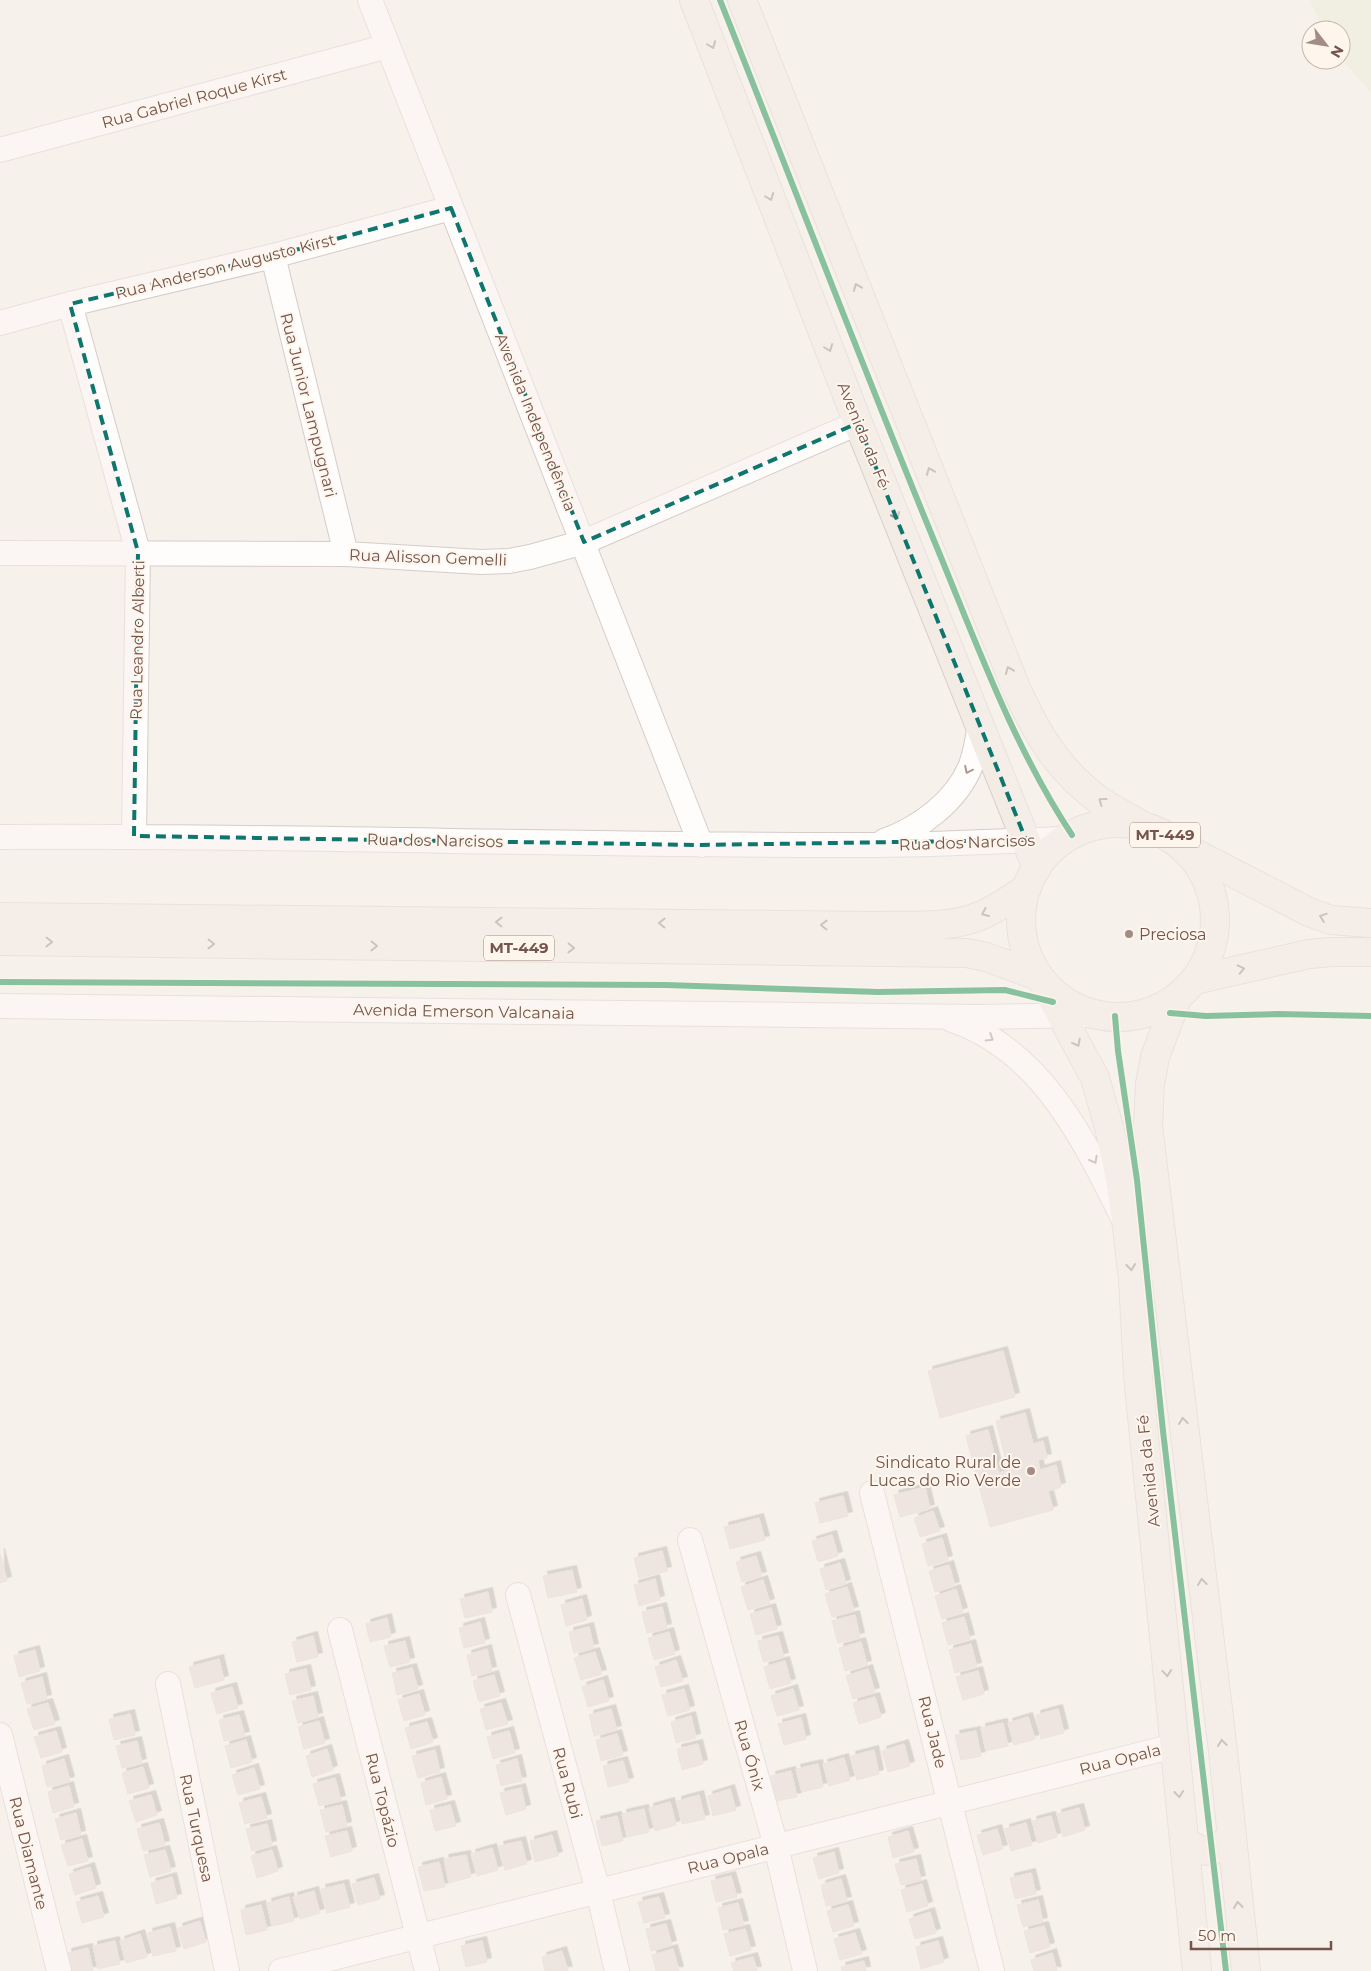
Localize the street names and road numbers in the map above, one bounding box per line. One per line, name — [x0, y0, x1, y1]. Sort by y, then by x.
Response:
street label: Rua Gabriel Roque Kirst — [100, 64, 289, 132]
street label: Rua Anderson Augusto Kirst — [113, 230, 338, 303]
street label: Rua Junior Lampugnari — [276, 311, 341, 499]
street label: Avenida Independência — [491, 330, 580, 514]
street label: Avenida da Fé — [834, 379, 893, 491]
street label: Rua Alisson Gemelli — [349, 545, 507, 570]
street label: Rua Leandro Alberti — [127, 560, 148, 720]
road number: MT-449 — [1130, 822, 1200, 848]
street label: Rua dos Narcisos — [367, 830, 503, 851]
street label: Rua dos Narcisos — [899, 831, 1036, 854]
road number: MT-449 — [484, 936, 554, 960]
street label: Avenida Emerson Valcanaia — [353, 1000, 575, 1023]
street label: Avenida da Fé — [1133, 1414, 1164, 1528]
street label: Rua Jade — [914, 1694, 951, 1770]
street label: Rua Ónix — [730, 1717, 769, 1793]
street label: Rua Opala — [1077, 1740, 1163, 1779]
street label: Rua Rubi — [549, 1745, 586, 1821]
street label: Rua Topázio — [362, 1751, 403, 1850]
street label: Rua Turquesa — [176, 1772, 217, 1884]
street label: Rua Diamante — [5, 1795, 52, 1912]
street label: Rua Opala — [685, 1839, 771, 1878]

